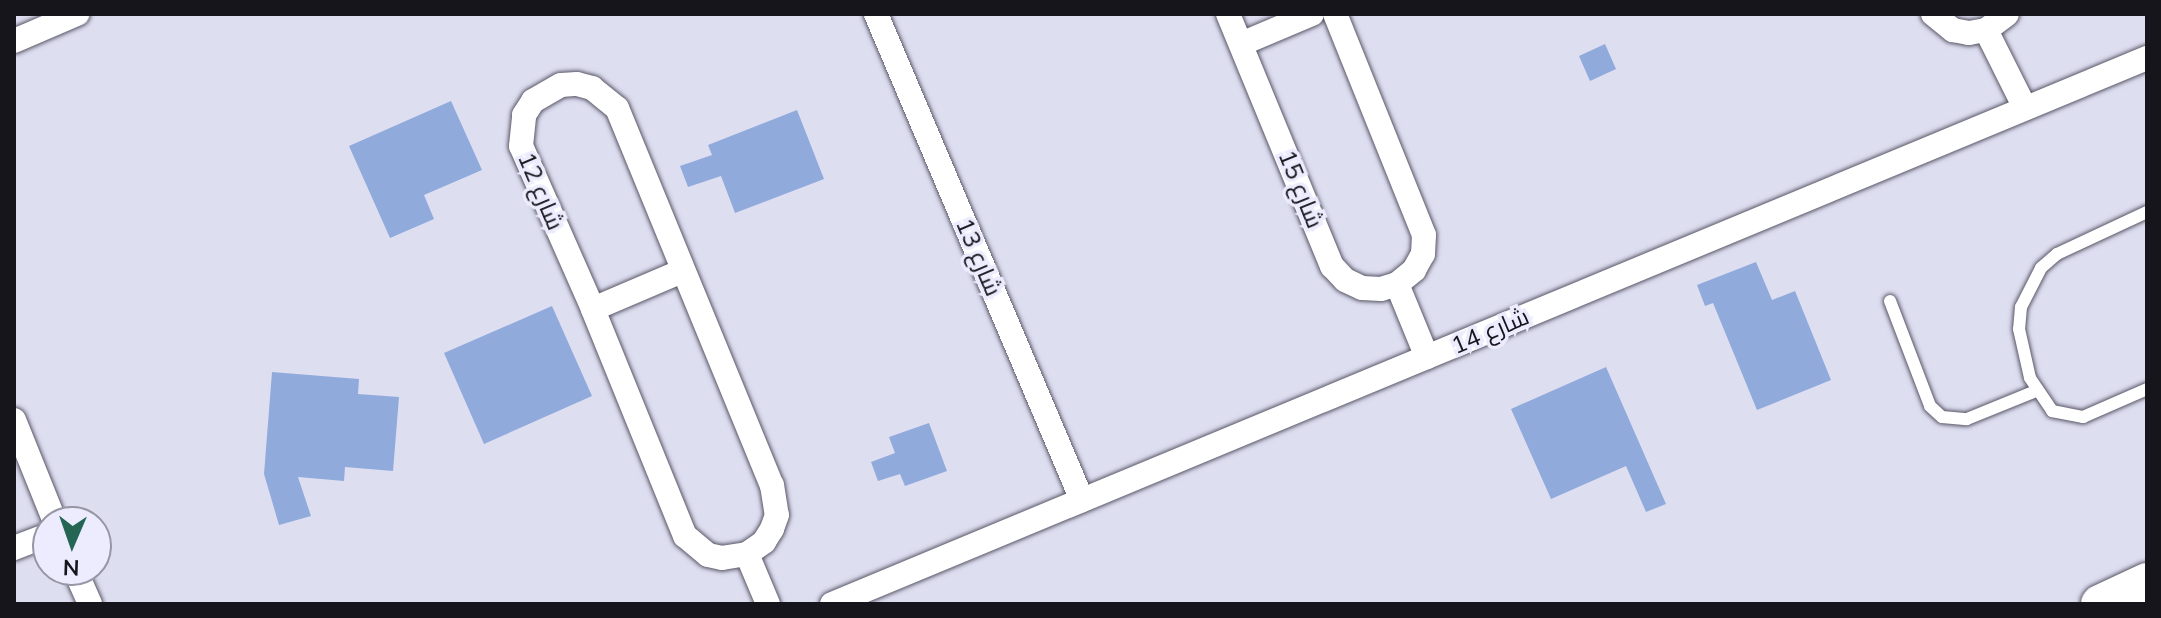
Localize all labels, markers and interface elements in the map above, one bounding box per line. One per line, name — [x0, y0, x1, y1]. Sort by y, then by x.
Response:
street label: شارع 15 — [1272, 146, 1330, 232]
street label: شارع 12 — [512, 148, 570, 234]
street label: شارع 13 — [950, 214, 1008, 300]
street label: شارع 14 — [1447, 302, 1533, 360]
north arrow — [32, 506, 112, 586]
text: N — [62, 554, 80, 582]

